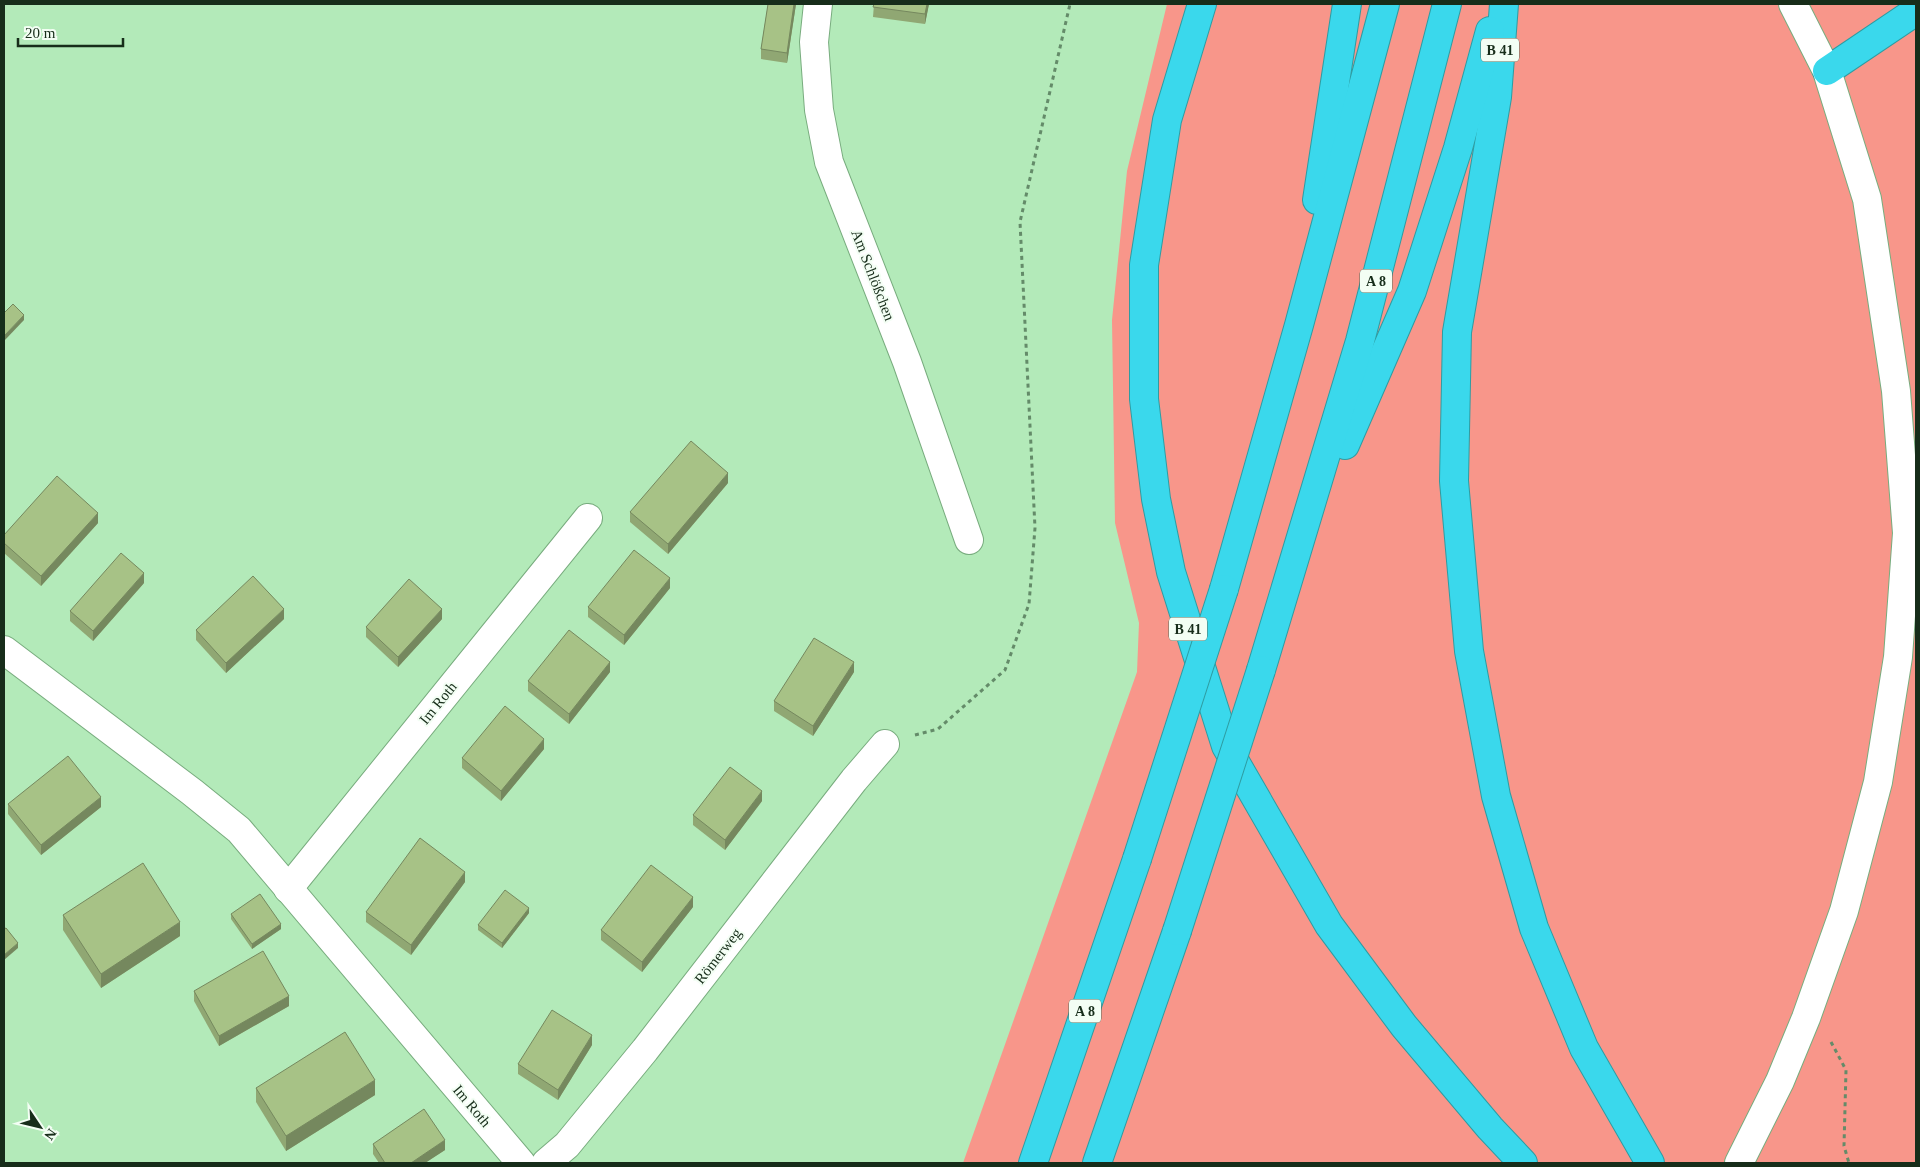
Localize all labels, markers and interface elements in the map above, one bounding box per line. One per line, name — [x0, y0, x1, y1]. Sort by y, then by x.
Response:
scale bar — [18, 15, 122, 47]
text: 20 m — [25, 25, 56, 41]
road number: B 41 — [1481, 38, 1519, 62]
street label: Am Schlößchen — [848, 227, 898, 323]
road number: A 8 — [1360, 270, 1392, 292]
road number: B 41 — [1169, 618, 1207, 640]
street label: Im Roth — [416, 678, 460, 727]
street label: Römerweg — [691, 925, 745, 987]
road number: A 8 — [1069, 999, 1101, 1022]
street label: Im Roth — [450, 1082, 494, 1131]
north arrow — [15, 1102, 65, 1152]
text: N — [41, 1126, 59, 1143]

